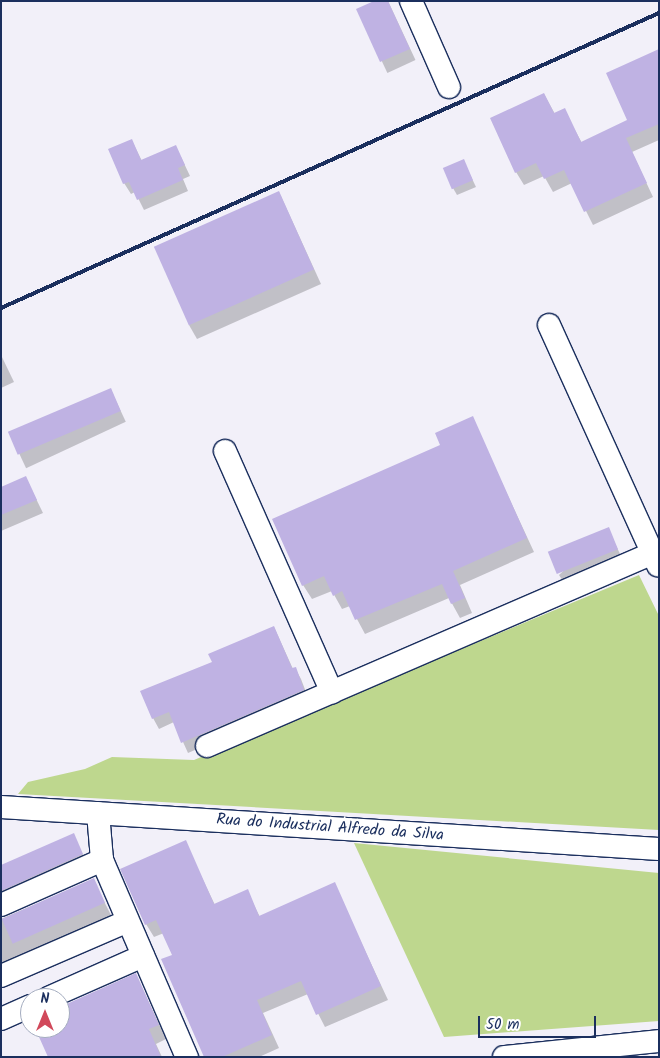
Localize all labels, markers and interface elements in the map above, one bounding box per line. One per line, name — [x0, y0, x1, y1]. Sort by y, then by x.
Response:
street label: Rua do Industrial Alfredo da Silva — [216, 810, 444, 846]
north arrow — [20, 988, 70, 1038]
text: N — [41, 988, 49, 1010]
scale bar — [480, 1006, 598, 1038]
text: 50 m — [486, 1013, 520, 1037]

